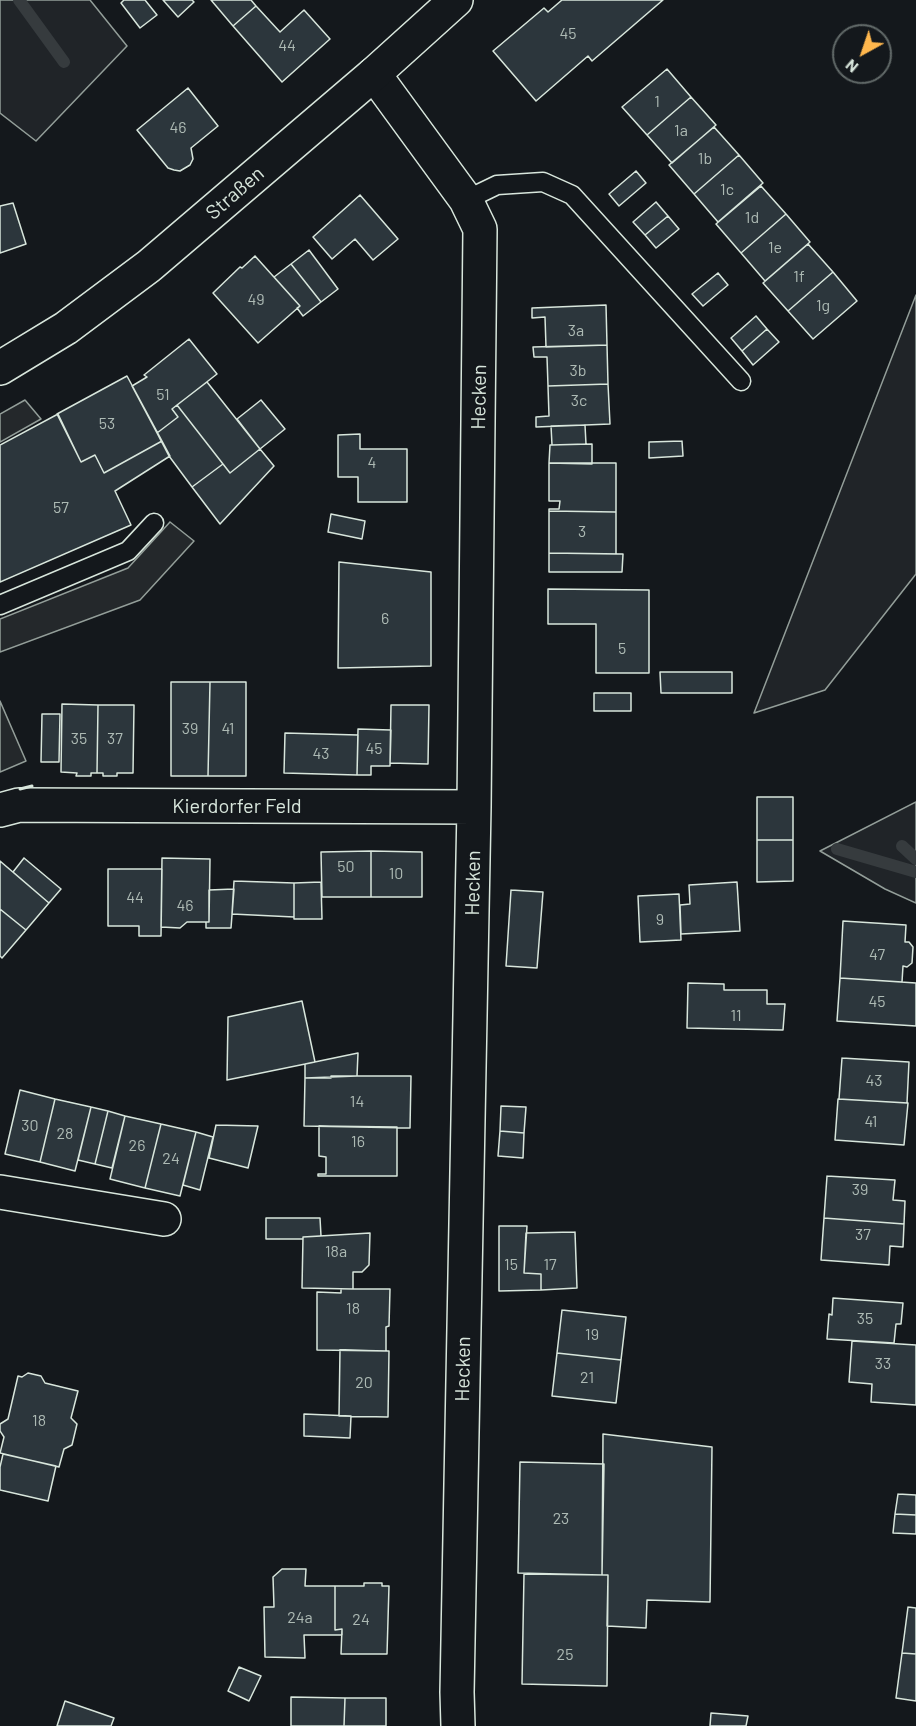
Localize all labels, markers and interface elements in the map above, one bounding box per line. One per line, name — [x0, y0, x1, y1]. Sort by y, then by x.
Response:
house number: 45 — [559, 24, 577, 44]
north arrow — [832, 24, 892, 84]
house number: 44 — [278, 36, 296, 56]
text: N — [841, 56, 862, 77]
house number: 1 — [654, 92, 660, 112]
house number: 46 — [169, 118, 187, 138]
house number: 1a — [674, 121, 688, 141]
house number: 1b — [698, 149, 712, 169]
street label: Straßen — [201, 161, 269, 225]
house number: 1c — [720, 180, 734, 200]
house number: 1d — [745, 208, 759, 228]
house number: 1e — [768, 238, 782, 258]
house number: 1f — [793, 267, 805, 287]
house number: 49 — [247, 290, 265, 310]
house number: 1g — [816, 296, 830, 316]
house number: 3a — [568, 321, 584, 341]
house number: 3b — [570, 361, 586, 381]
street label: Hecken — [466, 364, 492, 430]
house number: 51 — [156, 385, 170, 405]
house number: 3c — [571, 391, 587, 411]
house number: 53 — [99, 414, 115, 434]
house number: 4 — [368, 453, 376, 473]
house number: 57 — [53, 498, 69, 518]
house number: 3 — [578, 522, 586, 542]
house number: 6 — [381, 609, 389, 629]
house number: 5 — [618, 639, 626, 659]
house number: 39 — [182, 719, 198, 739]
house number: 41 — [222, 719, 234, 739]
house number: 35 — [71, 729, 87, 749]
house number: 37 — [107, 729, 123, 749]
house number: 45 — [365, 739, 383, 759]
house number: 43 — [312, 744, 330, 764]
street label: Kierdorfer Feld — [172, 794, 302, 818]
street label: Hecken — [460, 850, 486, 916]
house number: 50 — [337, 857, 355, 877]
house number: 10 — [389, 864, 403, 884]
house number: 44 — [126, 888, 144, 908]
house number: 46 — [176, 896, 194, 916]
house number: 9 — [656, 910, 664, 930]
house number: 47 — [869, 945, 885, 965]
house number: 45 — [868, 992, 886, 1012]
house number: 11 — [730, 1006, 742, 1026]
house number: 43 — [865, 1071, 883, 1091]
house number: 14 — [350, 1092, 364, 1112]
house number: 41 — [865, 1112, 877, 1132]
house number: 30 — [21, 1116, 39, 1136]
house number: 28 — [57, 1124, 73, 1144]
house number: 16 — [351, 1132, 365, 1152]
house number: 26 — [129, 1136, 145, 1156]
house number: 24 — [162, 1149, 180, 1169]
house number: 39 — [852, 1180, 868, 1200]
house number: 37 — [855, 1225, 871, 1245]
house number: 18a — [325, 1242, 347, 1262]
house number: 15 — [504, 1255, 518, 1275]
house number: 17 — [543, 1255, 557, 1275]
house number: 18 — [346, 1299, 360, 1319]
house number: 35 — [857, 1309, 873, 1329]
house number: 19 — [585, 1325, 599, 1345]
street label: Hecken — [450, 1336, 476, 1402]
house number: 33 — [875, 1354, 891, 1374]
house number: 21 — [580, 1368, 594, 1388]
house number: 20 — [355, 1373, 373, 1393]
house number: 18 — [32, 1411, 46, 1431]
house number: 23 — [553, 1509, 569, 1529]
house number: 24a — [287, 1608, 313, 1628]
house number: 24 — [352, 1610, 370, 1630]
house number: 25 — [557, 1645, 573, 1665]

